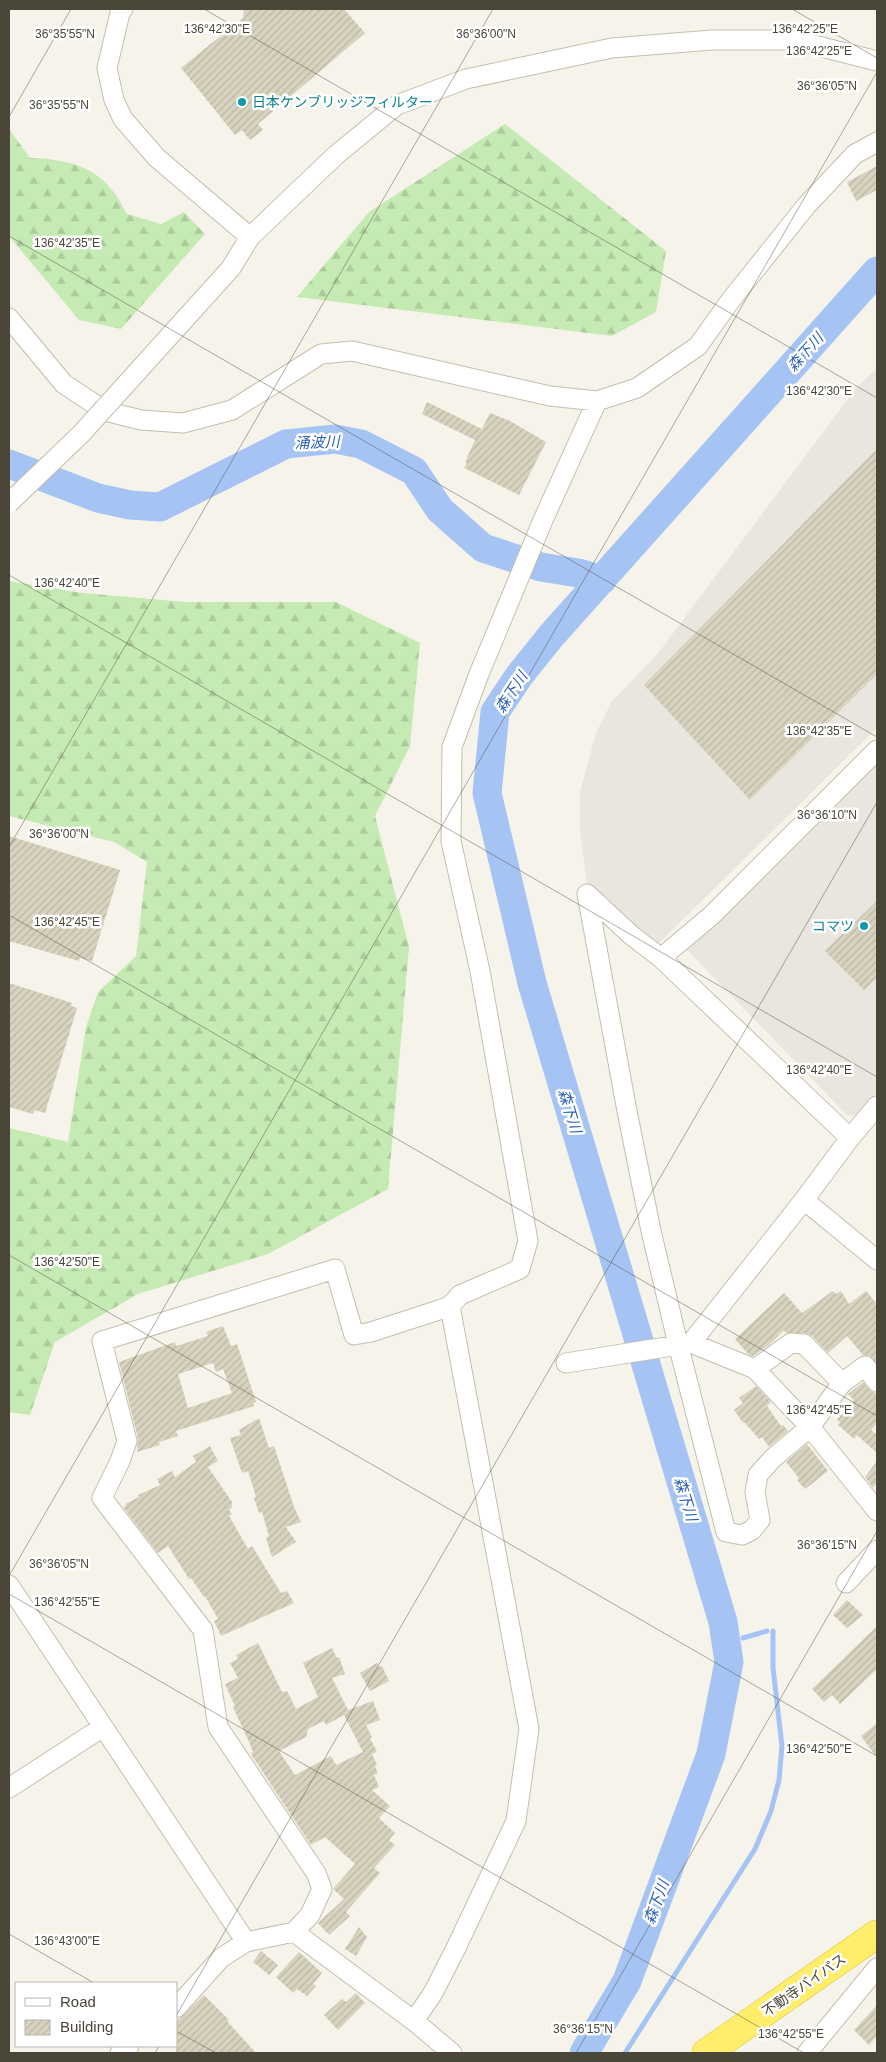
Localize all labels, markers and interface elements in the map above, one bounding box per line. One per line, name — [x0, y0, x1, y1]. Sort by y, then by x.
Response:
text: 136°42'30"E — [184, 22, 250, 36]
text: 136°42'25"E — [772, 22, 838, 36]
text: 36°35'55"N — [35, 27, 95, 41]
text: 36°36'00"N — [456, 27, 516, 41]
text: 136°42'25"E — [786, 44, 852, 58]
text: 36°36'05"N — [797, 79, 857, 93]
place label: 日本ケンブリッジフィルター — [252, 94, 433, 110]
marker: 日本ケンブリッジフィルター — [236, 96, 248, 108]
text: 36°35'55"N — [29, 98, 89, 112]
text: 136°42'35"E — [34, 236, 100, 250]
water label: 森下川 — [784, 328, 828, 374]
text: 136°42'30"E — [786, 384, 852, 398]
water label: 涌波川 — [294, 433, 342, 451]
text: 136°42'40"E — [34, 576, 100, 590]
water label: 森下川 — [492, 667, 531, 716]
text: 136°42'35"E — [786, 724, 852, 738]
text: 36°36'10"N — [797, 808, 857, 822]
text: 36°36'00"N — [29, 827, 89, 841]
text: 136°42'45"E — [34, 915, 100, 929]
place label: コマツ — [812, 918, 854, 934]
marker: コマツ — [858, 920, 870, 932]
text: 136°42'40"E — [786, 1063, 852, 1077]
water label: 森下川 — [555, 1087, 585, 1137]
text: 136°42'50"E — [34, 1255, 100, 1269]
text: 136°42'45"E — [786, 1403, 852, 1417]
water label: 森下川 — [671, 1475, 701, 1525]
text: 36°36'15"N — [797, 1538, 857, 1552]
text: 36°36'05"N — [29, 1557, 89, 1571]
text: 136°42'55"E — [34, 1595, 100, 1609]
text: 136°42'50"E — [786, 1742, 852, 1756]
water label: 森下川 — [640, 1876, 672, 1926]
text: 136°43'00"E — [34, 1934, 100, 1948]
street label: 不動寺バイパス — [759, 1950, 849, 2020]
legend — [15, 1982, 178, 2047]
text: Road — [60, 1993, 96, 2010]
text: Building — [60, 2018, 113, 2035]
text: 36°36'15"N — [553, 2022, 613, 2036]
text: 136°42'55"E — [758, 2027, 824, 2041]

